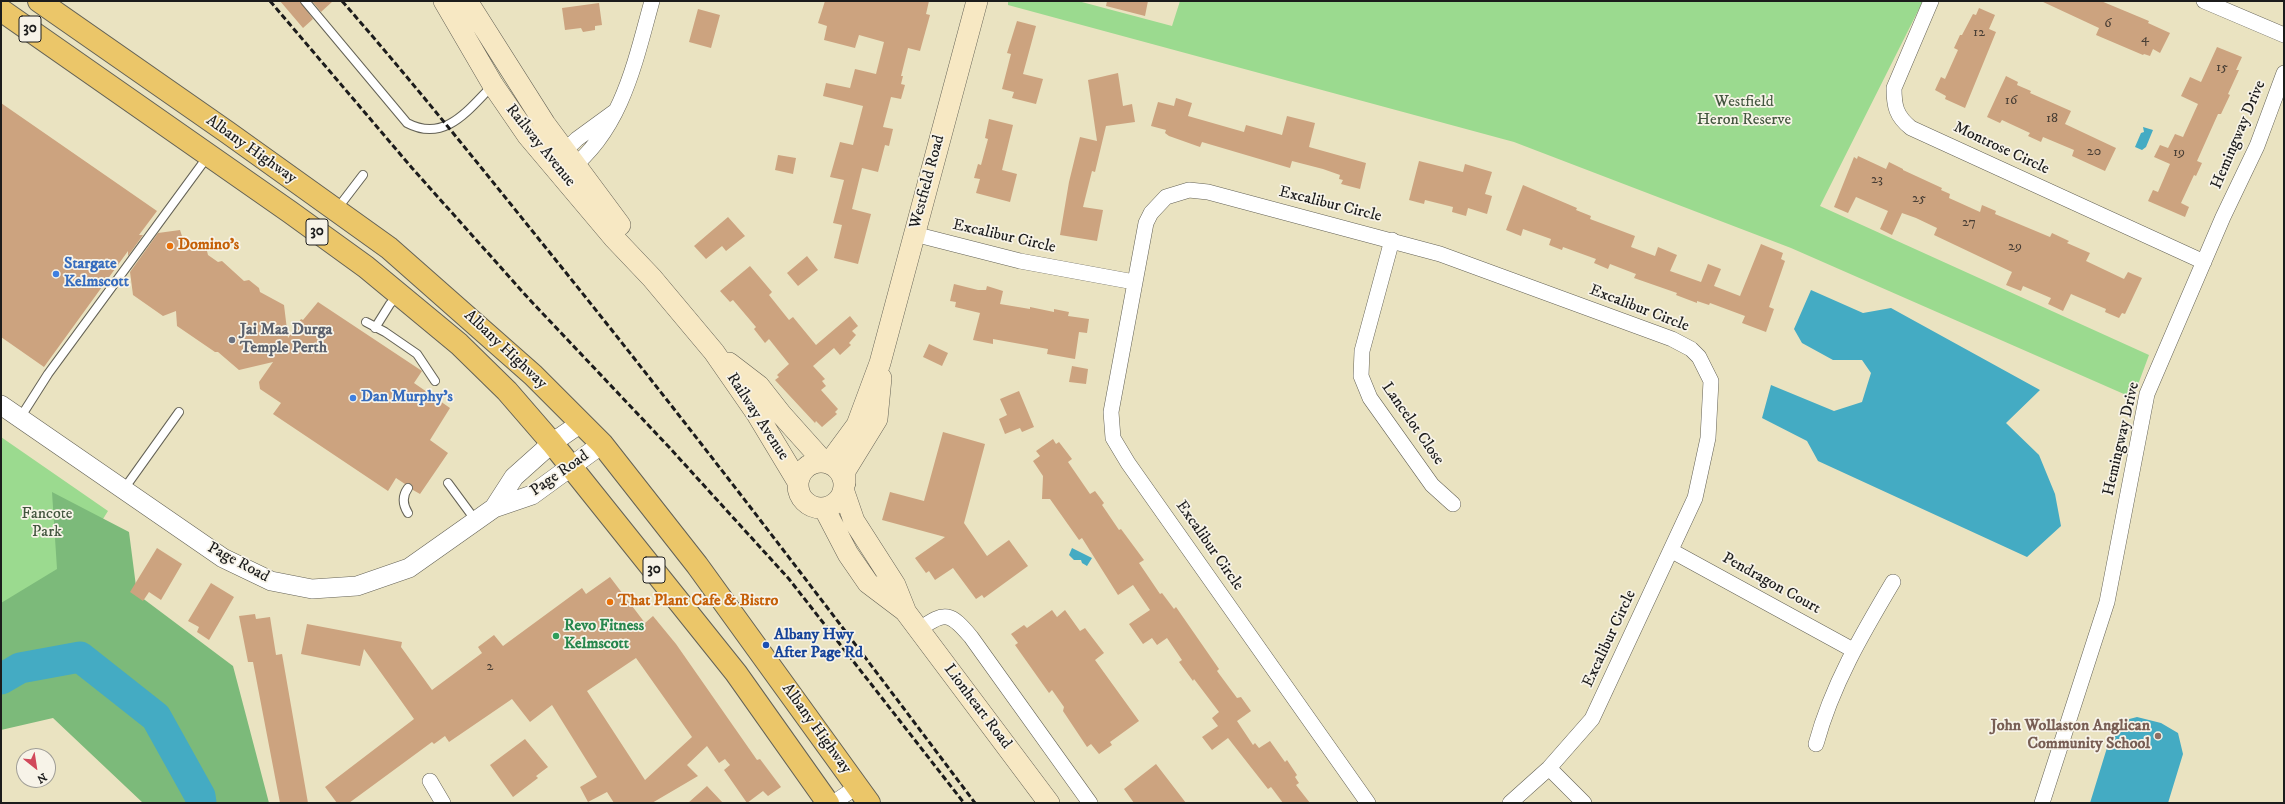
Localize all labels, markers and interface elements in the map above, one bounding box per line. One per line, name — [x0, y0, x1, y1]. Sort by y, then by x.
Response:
road number: 30 — [19, 16, 41, 42]
house number: 6 — [2104, 16, 2112, 32]
house number: 12 — [1973, 25, 1985, 41]
house number: 4 — [2141, 31, 2149, 47]
house number: 15 — [2216, 60, 2228, 76]
street label: Hemingway Drive — [2207, 78, 2271, 192]
park label: Westfield Heron Reserve — [1697, 93, 1791, 131]
house number: 16 — [2005, 93, 2017, 109]
street label: Railway Avenue — [501, 101, 579, 191]
house number: 18 — [2046, 111, 2058, 127]
street label: Albany Highway — [202, 112, 300, 188]
street label: Montrose Circle — [1950, 118, 2052, 180]
street label: Westfield Road — [906, 133, 950, 231]
house number: 20 — [2087, 144, 2101, 160]
house number: 19 — [2173, 145, 2185, 161]
house number: 23 — [1871, 172, 1883, 188]
street label: Excalibur Circle — [1277, 183, 1383, 227]
house number: 25 — [1912, 191, 1926, 207]
house number: 27 — [1962, 215, 1976, 231]
street label: Excalibur Circle — [951, 216, 1057, 258]
road number: 30 — [306, 219, 328, 245]
place label: Domino's — [178, 236, 239, 256]
house number: 29 — [2008, 239, 2022, 255]
marker: Domino's — [165, 241, 175, 251]
place label: Stargate Kelmscott — [64, 255, 129, 293]
marker: Stargate Kelmscott — [51, 269, 61, 279]
street label: Excalibur Circle — [1586, 281, 1692, 337]
street label: Albany Highway — [459, 307, 551, 393]
place label: Jai Maa Durga Temple Perth — [240, 321, 332, 359]
marker: Jai Maa Durga Temple Perth — [227, 335, 237, 345]
street label: Railway Avenue — [722, 370, 792, 464]
street label: Lancelot Close — [1376, 379, 1448, 469]
street label: Hemingway Drive — [2100, 380, 2144, 498]
place label: Dan Murphy's — [361, 388, 453, 408]
marker: Dan Murphy's — [348, 393, 358, 403]
street label: Page Road — [527, 447, 593, 501]
street label: Excalibur Circle — [1171, 497, 1247, 595]
park label: Fancote Park — [22, 505, 72, 543]
street label: Page Road — [204, 539, 272, 587]
street label: Pendragon Court — [1719, 549, 1823, 619]
road number: 30 — [643, 557, 665, 583]
street label: Excalibur Circle — [1579, 587, 1641, 691]
place label: That Plant Cafe & Bistro — [618, 592, 778, 612]
marker: That Plant Cafe & Bistro — [605, 597, 615, 607]
place label: Revo Fitness Kelmscott — [564, 617, 644, 655]
place label: Albany Hwy After Page Rd — [774, 626, 863, 664]
marker: Revo Fitness Kelmscott — [551, 631, 561, 641]
marker: Albany Hwy After Page Rd — [761, 640, 771, 650]
house number: 2 — [487, 659, 493, 675]
street label: Lionheart Road — [939, 661, 1015, 753]
street label: Albany Highway — [777, 680, 855, 778]
place label: John Wollaston Anglican Community School — [1991, 717, 2150, 755]
marker: John Wollaston Anglican Community School — [2153, 731, 2163, 741]
north arrow — [16, 748, 56, 788]
text: N — [34, 769, 49, 786]

